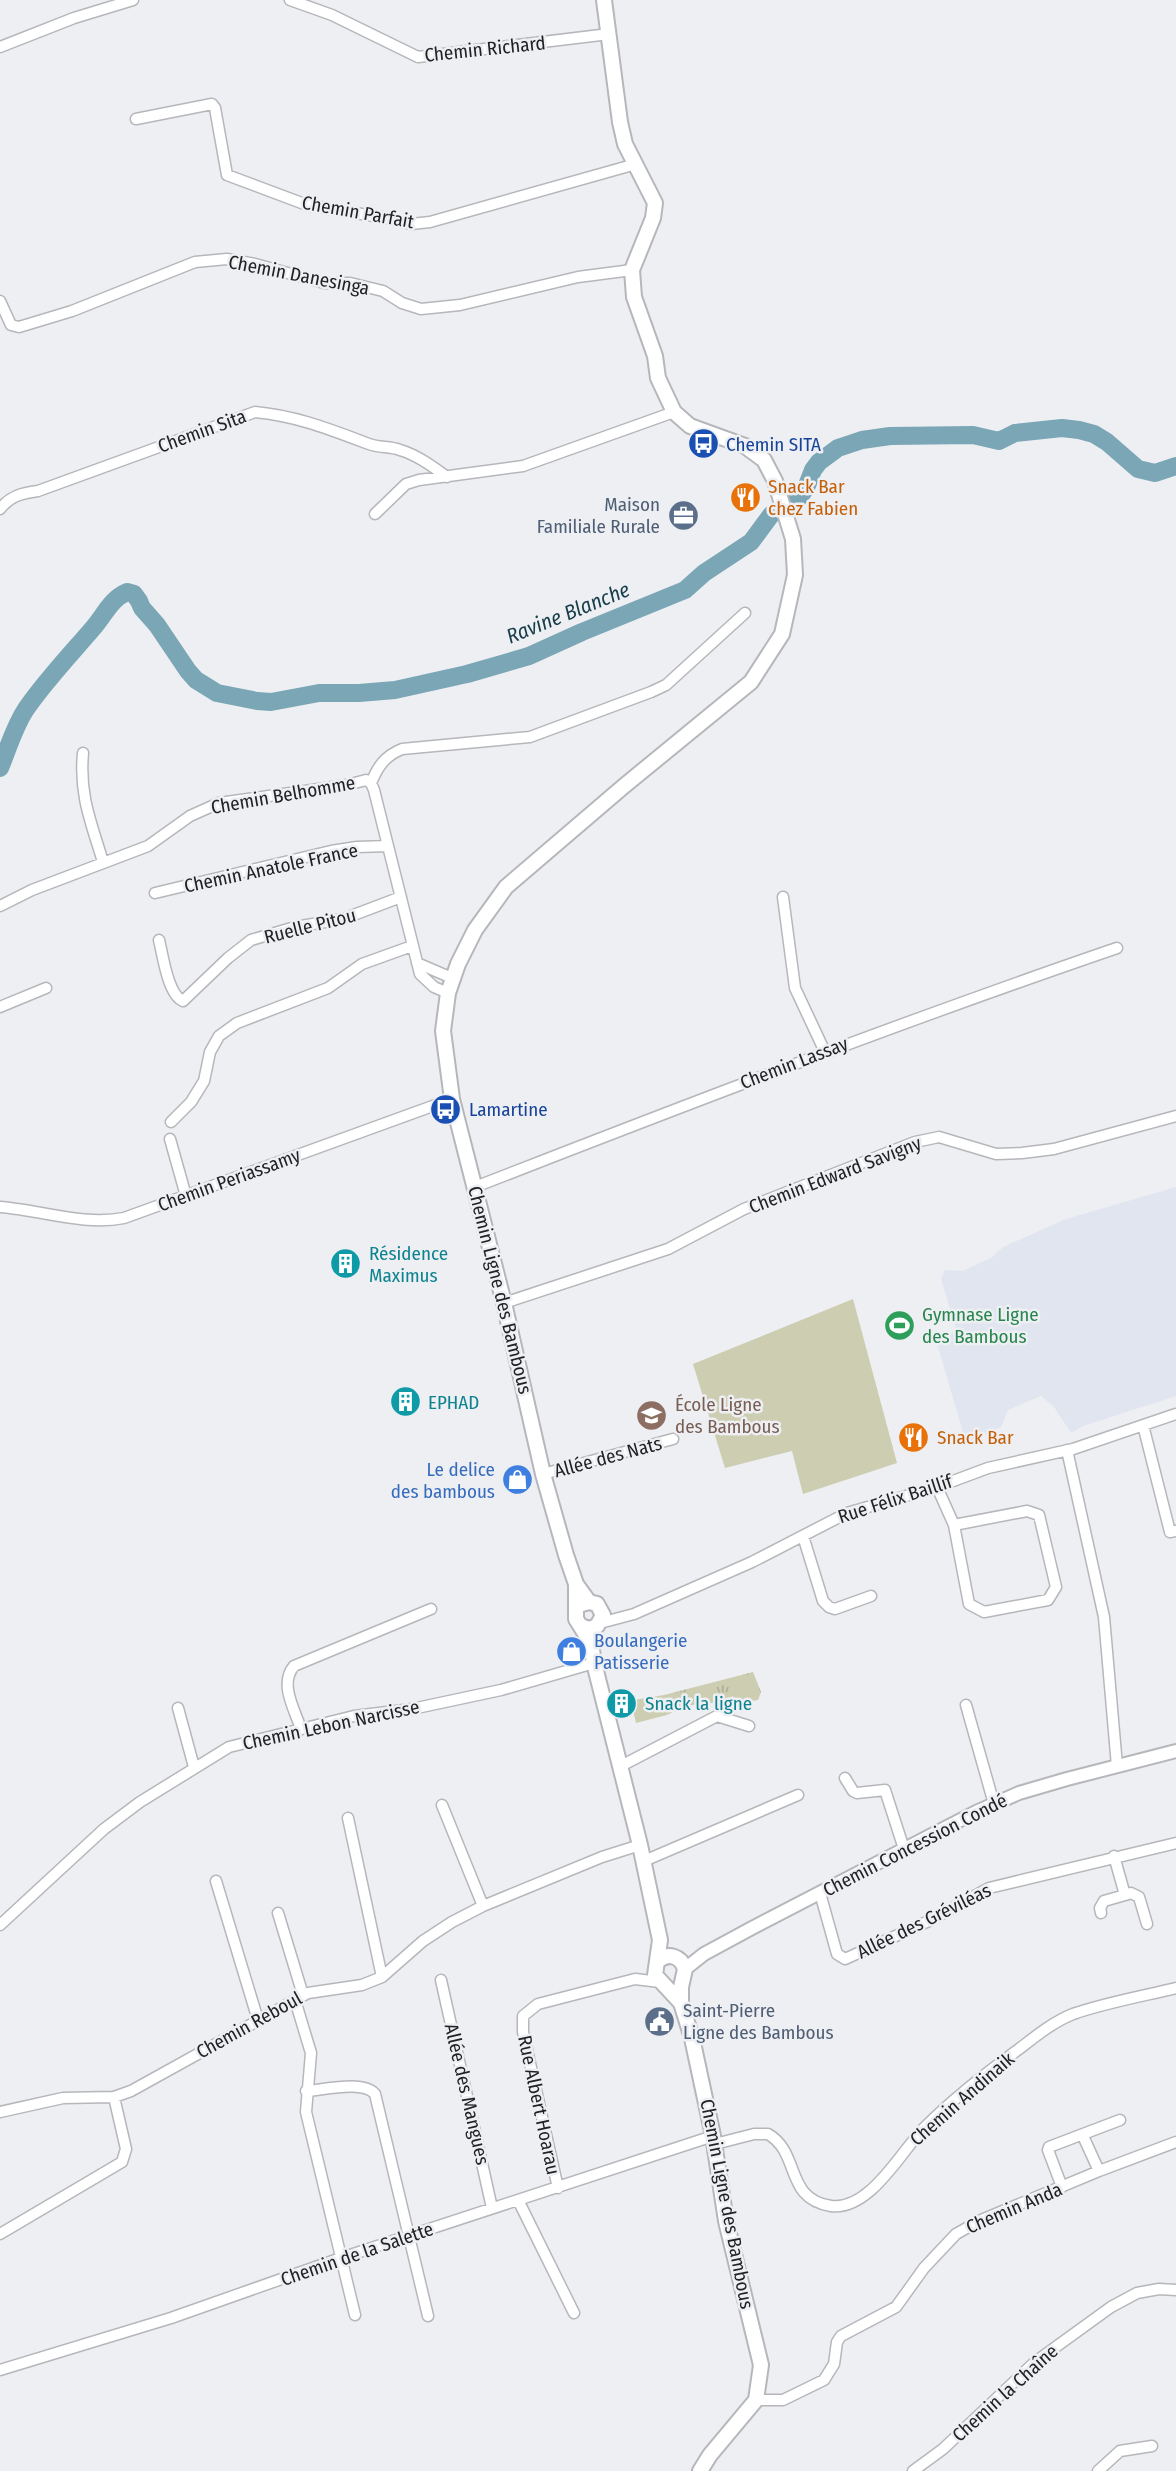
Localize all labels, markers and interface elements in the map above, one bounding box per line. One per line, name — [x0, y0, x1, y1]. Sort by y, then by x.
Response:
street label: Chemin Richard — [423, 31, 547, 67]
street label: Chemin Parfait — [300, 191, 417, 233]
street label: Chemin Danesinga — [227, 250, 371, 300]
street label: Chemin Sita — [155, 404, 249, 458]
bus stop icon: Chemin SITA — [686, 427, 720, 461]
place label: Chemin SITA — [726, 433, 821, 456]
place label: Snack Bar chez Fabien — [768, 475, 858, 520]
restaurant icon: Snack Bar chez Fabien — [728, 480, 762, 514]
place label: Maison Familiale Rurale — [537, 493, 660, 538]
office icon: Maison Familiale Rurale — [666, 498, 700, 532]
water label: Ravine Blanche — [502, 576, 634, 650]
street label: Chemin Belhomme — [209, 771, 357, 819]
street label: Chemin Anatole France — [182, 838, 360, 898]
street label: Ruelle Pitou — [262, 903, 358, 949]
street label: Chemin Lassay — [737, 1032, 852, 1094]
bus stop icon: Lamartine — [429, 1092, 463, 1126]
place label: Lamartine — [469, 1098, 548, 1121]
street label: Chemin Edward Savigny — [746, 1131, 925, 1218]
street label: Chemin Periassamy — [154, 1143, 304, 1217]
street label: Chemin Ligne des Bambous — [463, 1184, 537, 1396]
place label: Résidence Maximus — [369, 1242, 448, 1287]
building icon: Résidence Maximus — [329, 1247, 363, 1281]
place label: Gymnase Ligne des Bambous — [922, 1303, 1039, 1348]
sports icon: Gymnase Ligne des Bambous — [882, 1308, 916, 1342]
building icon: EPHAD — [388, 1385, 422, 1419]
place label: EPHAD — [428, 1391, 479, 1414]
place label: École Ligne des Bambous — [675, 1393, 780, 1438]
school or university icon: École Ligne des Bambous — [635, 1398, 669, 1432]
restaurant icon: Snack Bar — [897, 1420, 931, 1454]
place label: Snack Bar — [937, 1426, 1014, 1449]
street label: Allée des Nats — [552, 1432, 664, 1482]
place label: Le delice des bambous — [391, 1458, 495, 1503]
shop icon: Le delice des bambous — [501, 1463, 535, 1497]
street label: Rue Félix Baillif — [835, 1469, 956, 1528]
place label: Boulangerie Patisserie — [594, 1629, 687, 1674]
shop icon: Boulangerie Patisserie — [554, 1634, 588, 1668]
building icon: Snack la ligne — [605, 1686, 639, 1720]
place label: Snack la ligne — [645, 1692, 752, 1715]
street label: Chemin Lebon Narcisse — [241, 1695, 421, 1755]
street label: Chemin Concession Condé — [819, 1789, 1011, 1901]
street label: Allée des Gréviléas — [853, 1879, 995, 1963]
street label: Chemin Reboul — [192, 1987, 306, 2063]
place label: Saint-Pierre Ligne des Bambous — [683, 1999, 834, 2044]
public building icon: Saint-Pierre Ligne des Bambous — [643, 2004, 677, 2038]
street label: Allée des Mangues — [440, 2021, 494, 2167]
street label: Rue Albert Hoarau — [513, 2033, 565, 2177]
street label: Chemin Andinaik — [905, 2047, 1019, 2151]
street label: Chemin Ligne des Bambous — [695, 2097, 759, 2311]
street label: Chemin Anda — [962, 2177, 1066, 2239]
street label: Chemin de la Salette — [278, 2217, 436, 2291]
street label: Chemin la Chaîne — [947, 2339, 1063, 2447]

